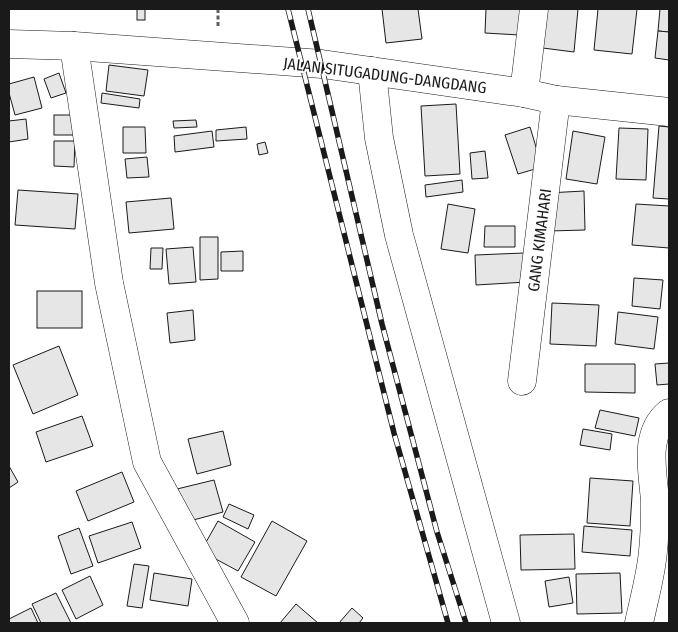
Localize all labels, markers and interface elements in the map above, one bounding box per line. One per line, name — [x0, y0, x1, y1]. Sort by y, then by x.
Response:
street label: JALAN SITUGADUNG-DANGDANG — [282, 54, 488, 97]
street label: GANG KIMAHARI — [524, 187, 555, 293]

